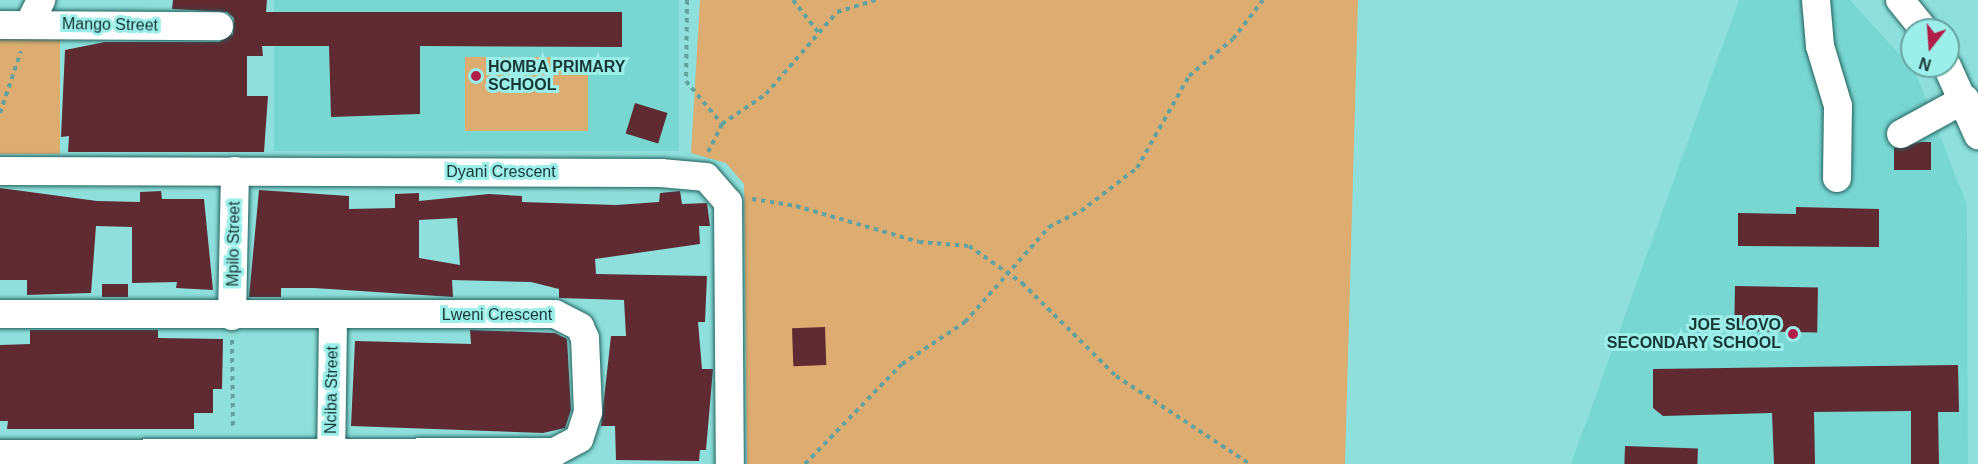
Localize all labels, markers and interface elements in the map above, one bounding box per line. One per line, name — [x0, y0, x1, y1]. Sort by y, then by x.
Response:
street label: Mango Street — [62, 15, 158, 35]
north arrow — [1900, 18, 1960, 78]
text: N — [1917, 54, 1933, 74]
place label: HOMBA PRIMARY SCHOOL — [488, 57, 626, 95]
marker: HOMBA PRIMARY SCHOOL — [469, 69, 483, 83]
street label: Dyani Crescent — [446, 162, 556, 182]
street label: Mpilo Street — [224, 201, 244, 287]
street label: Lweni Crescent — [442, 305, 552, 325]
place label: JOE SLOVO SECONDARY SCHOOL — [1606, 315, 1781, 353]
marker: JOE SLOVO SECONDARY SCHOOL — [1786, 327, 1800, 341]
street label: Nciba Street — [322, 346, 342, 434]

